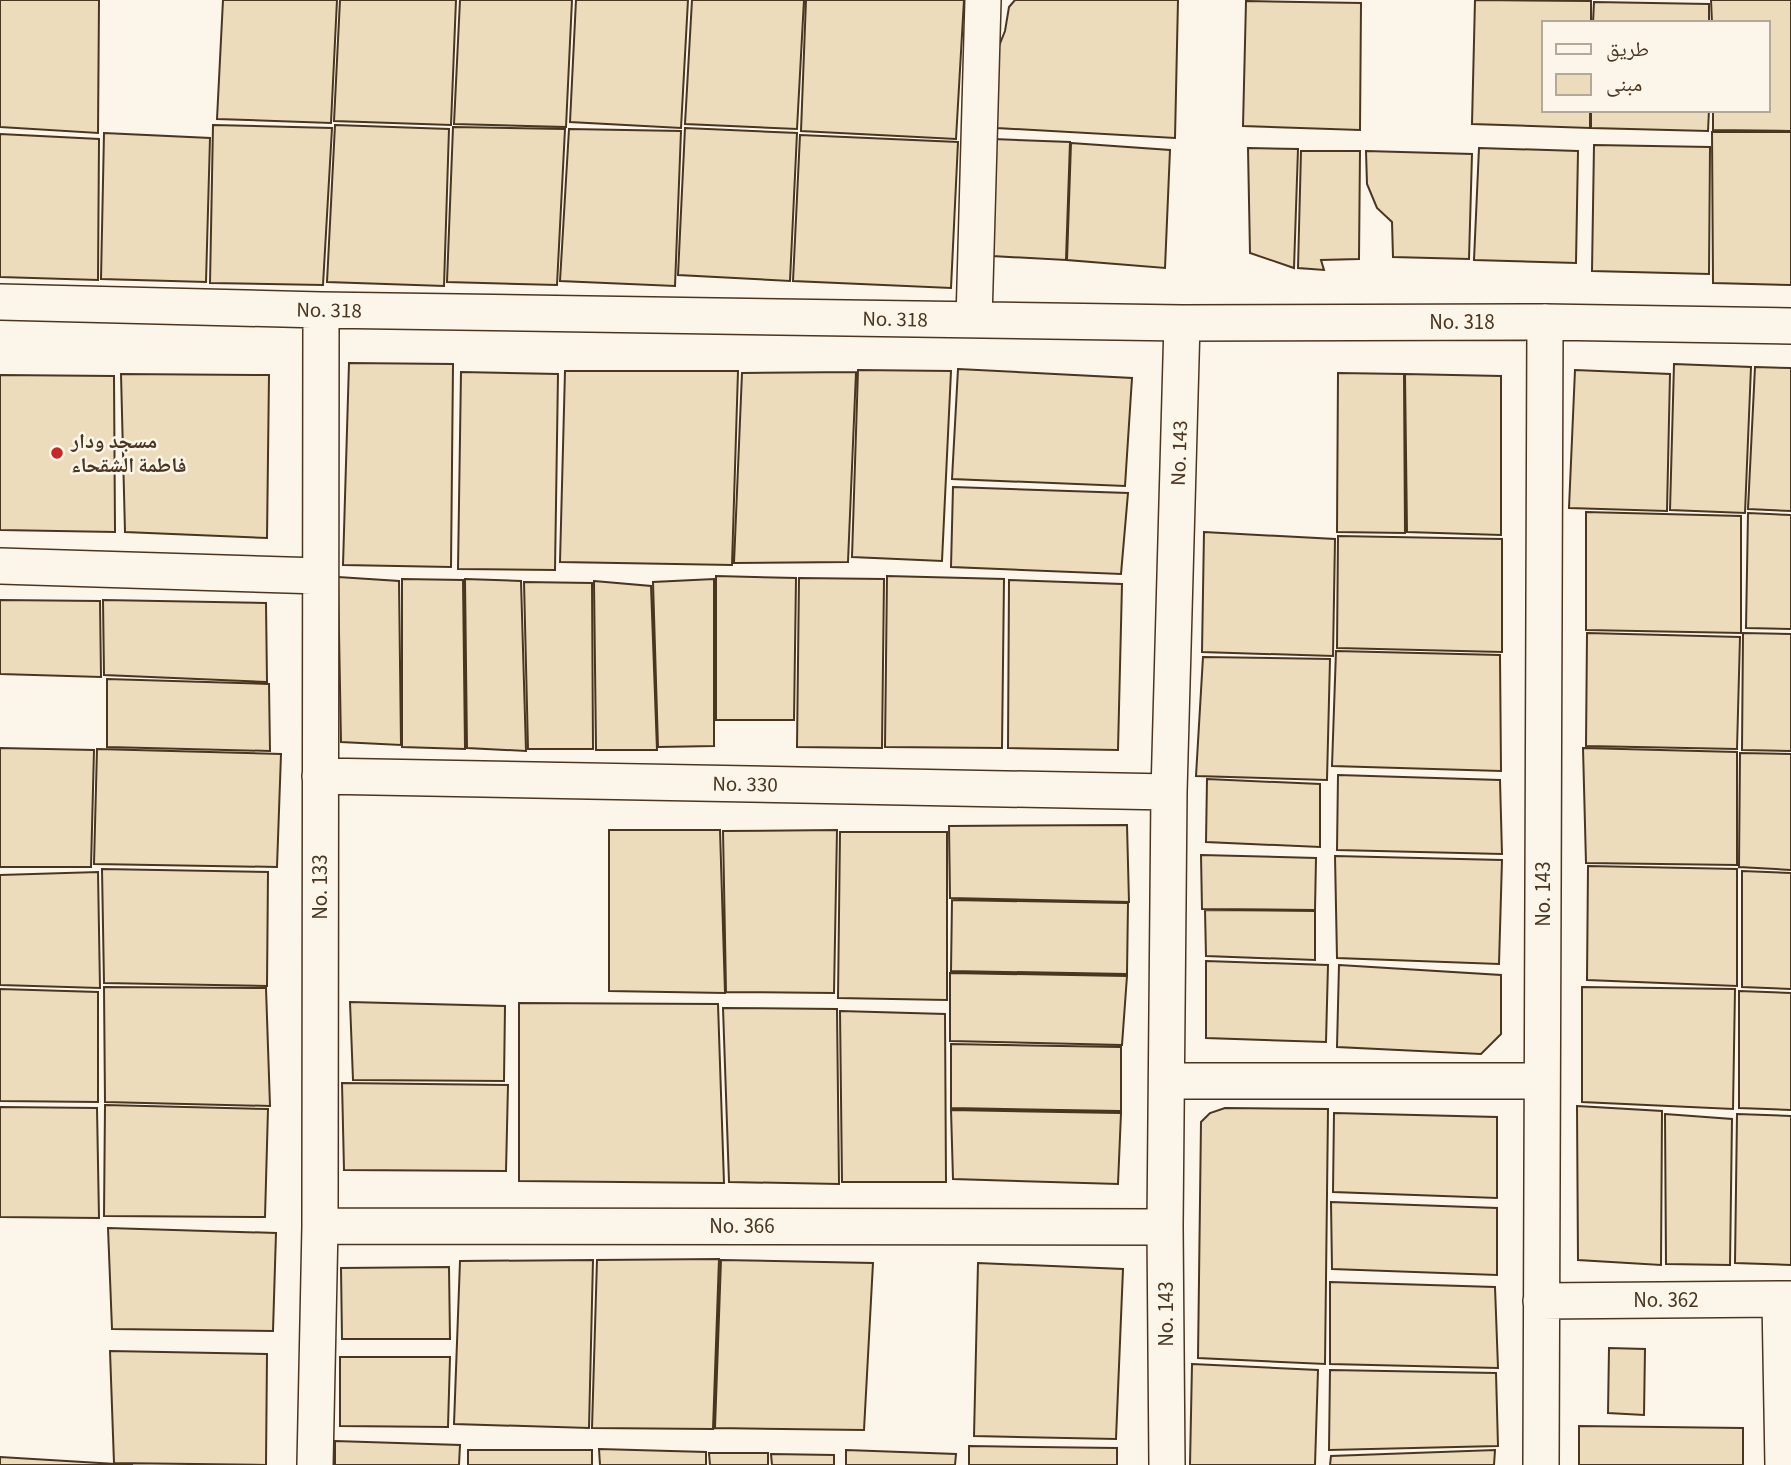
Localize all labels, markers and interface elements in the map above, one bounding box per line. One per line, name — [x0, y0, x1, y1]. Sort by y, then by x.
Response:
legend — [1542, 21, 1770, 112]
text: طريق — [1606, 34, 1649, 64]
text: مبنى — [1606, 69, 1642, 99]
street label: No. 318 — [296, 294, 362, 326]
street label: No. 318 — [862, 303, 928, 335]
street label: No. 318 — [1429, 307, 1495, 337]
street label: No. 143 — [1163, 420, 1195, 486]
place label: مسجد ودار فاطمة الشقحاء — [70, 426, 186, 480]
marker: مسجد ودار فاطمة الشقحاء — [49, 445, 65, 461]
street label: No. 330 — [712, 768, 778, 800]
street label: No. 133 — [305, 854, 335, 920]
street label: No. 143 — [1528, 861, 1558, 927]
street label: No. 366 — [709, 1211, 775, 1241]
street label: No. 143 — [1151, 1281, 1181, 1347]
street label: No. 362 — [1633, 1285, 1699, 1315]

